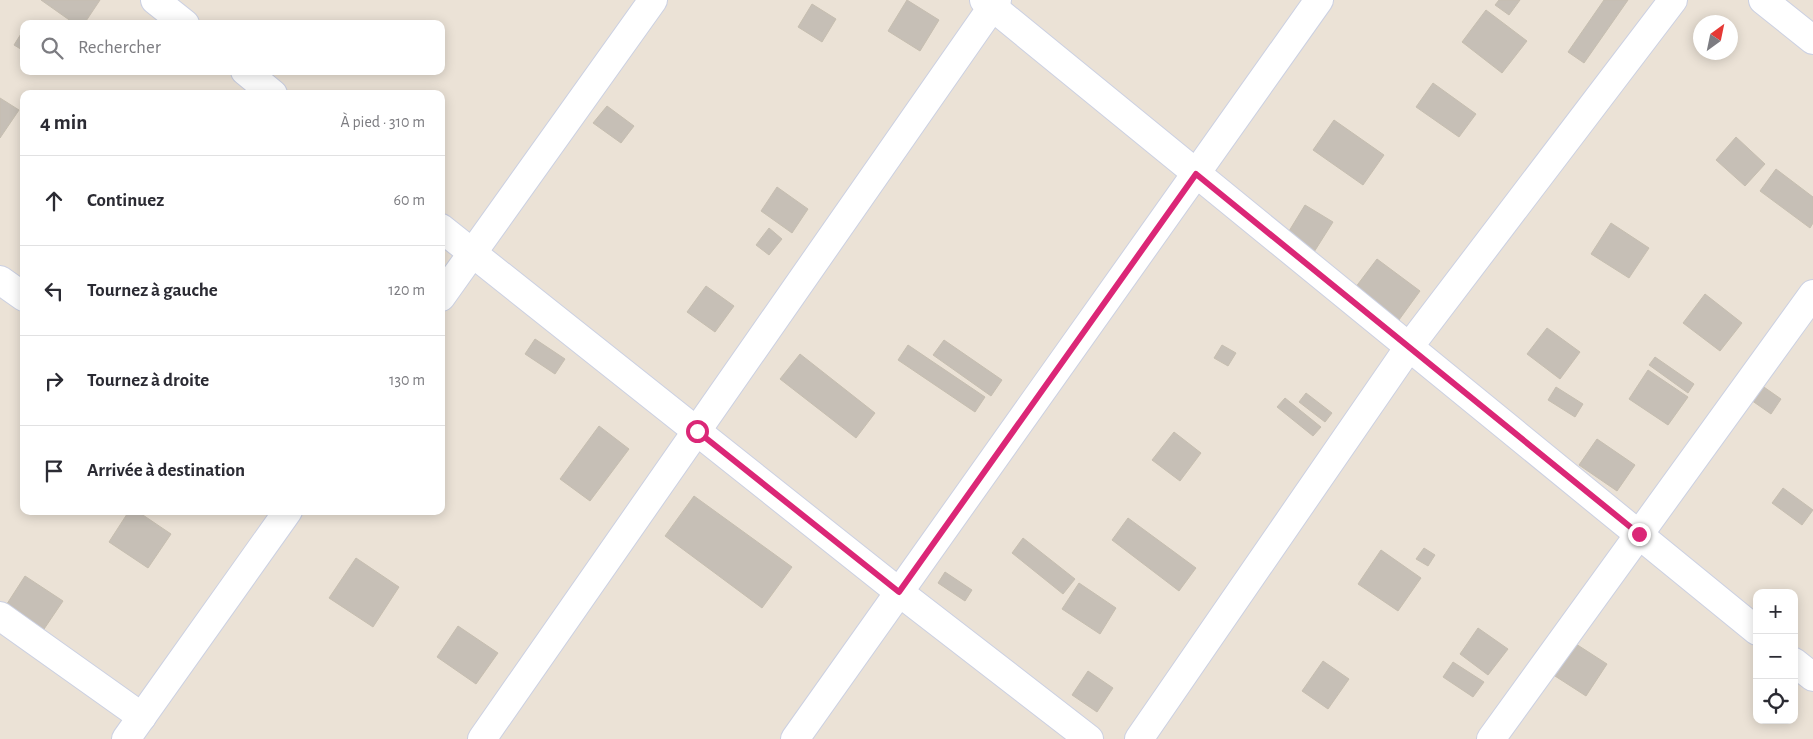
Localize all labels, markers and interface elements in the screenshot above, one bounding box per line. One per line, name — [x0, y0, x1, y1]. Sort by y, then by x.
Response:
north arrow — [1693, 15, 1738, 60]
search box — [20, 20, 445, 75]
icon: search — [38, 34, 66, 62]
text: Rechercher — [78, 38, 161, 57]
text: 4 min — [40, 112, 87, 133]
text: À pied · 310 m — [341, 114, 425, 130]
icon: ahead — [40, 187, 68, 215]
text: Continuez — [87, 191, 164, 210]
text: 60 m — [394, 192, 425, 208]
icon: left — [40, 277, 68, 305]
text: Tournez à gauche — [87, 281, 218, 300]
text: 120 m — [388, 282, 425, 298]
icon: right — [40, 367, 68, 395]
text: Tournez à droite — [87, 371, 209, 390]
text: 130 m — [389, 372, 425, 388]
route start — [686, 420, 709, 443]
icon: arrive — [40, 457, 68, 485]
text: Arrivée à destination — [87, 461, 245, 480]
route end — [1628, 523, 1651, 546]
map controls — [1753, 589, 1798, 724]
button: + — [1753, 589, 1798, 634]
button: − — [1753, 634, 1798, 679]
button: locate — [1753, 679, 1798, 724]

